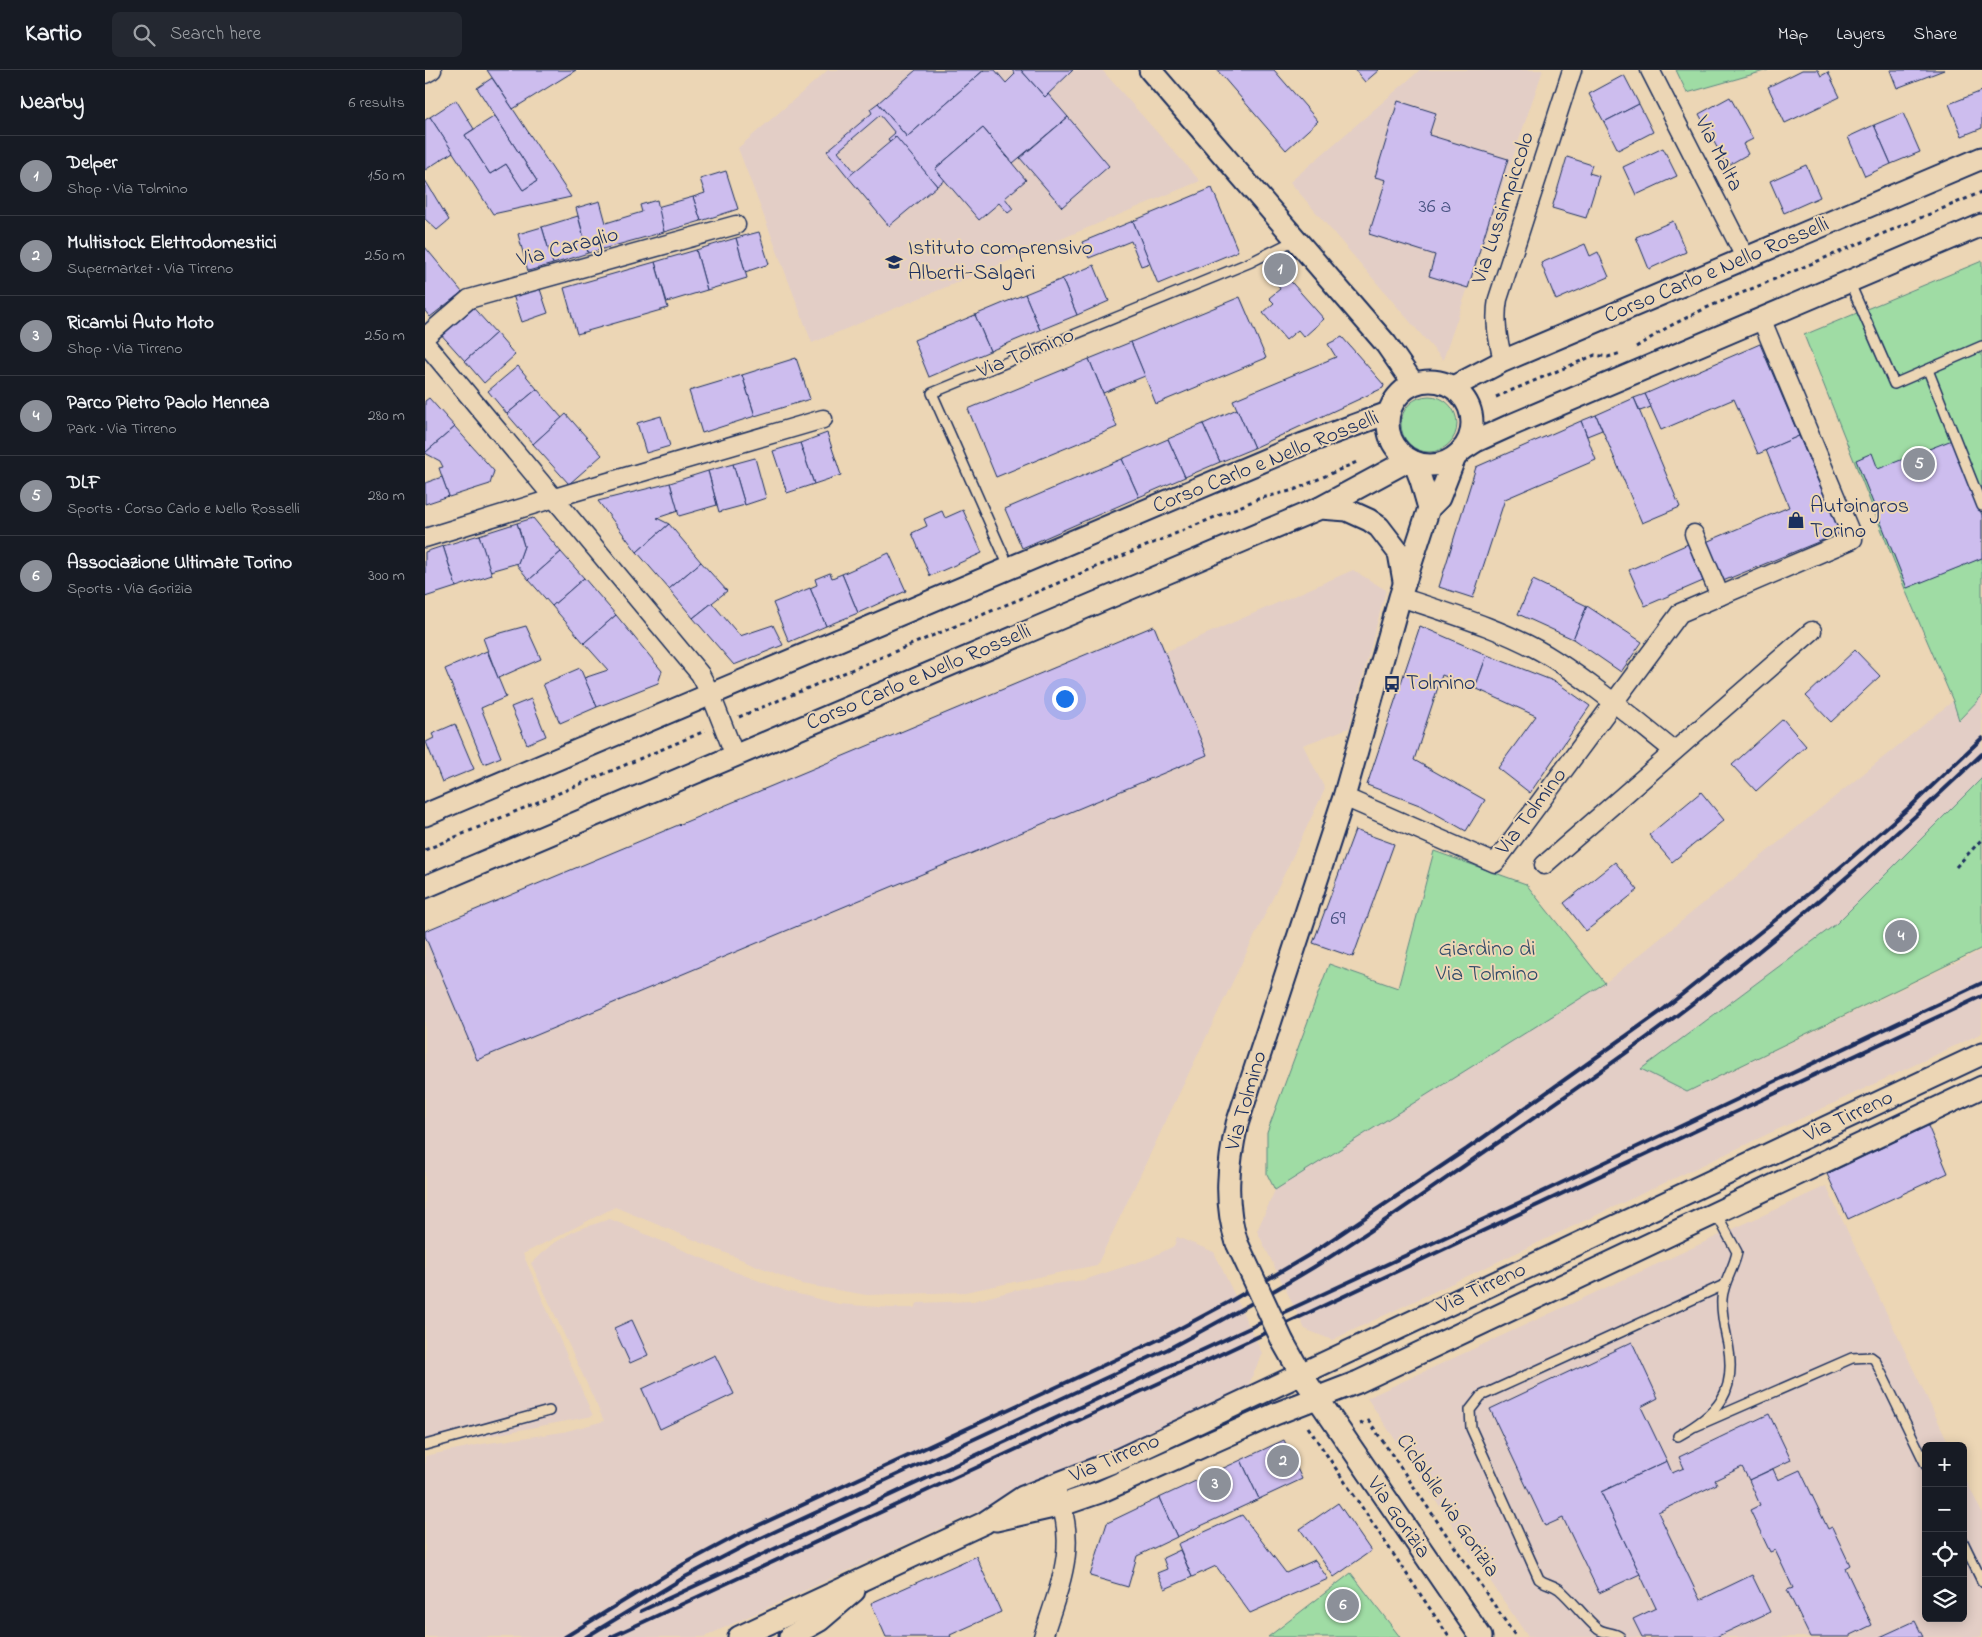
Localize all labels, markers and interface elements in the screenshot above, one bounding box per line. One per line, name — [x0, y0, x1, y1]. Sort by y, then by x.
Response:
search box — [112, 12, 462, 57]
text: Kartio — [25, 17, 82, 52]
icon: search — [130, 21, 158, 49]
text: Search here — [170, 21, 261, 48]
text: Map — [1778, 22, 1808, 48]
text: Layers — [1836, 22, 1886, 48]
text: Share — [1914, 22, 1957, 48]
text: Nearby — [20, 88, 84, 118]
text: 6 results — [348, 91, 405, 115]
street label: Via Malta — [1685, 110, 1751, 197]
street label: Via Lussimpiccolo — [1464, 128, 1544, 289]
text: Delper — [67, 150, 117, 177]
text: 1 — [33, 164, 39, 188]
text: 150 m — [367, 164, 405, 188]
text: Shop · Via Tolmino — [67, 177, 188, 201]
house number: 36 a — [1419, 193, 1451, 222]
street label: Corso Carlo e Nello Rosselli — [1600, 209, 1834, 333]
street label: Via Caraglio — [513, 219, 622, 278]
text: Multistock Elettrodomestici — [67, 230, 277, 257]
place label: Istituto comprensivo Alberti-Salgari — [908, 233, 1093, 291]
text: 2 — [32, 244, 40, 268]
text: 250 m — [365, 244, 405, 268]
pin: 1 — [1264, 250, 1296, 288]
school or university icon: Istituto comprensivo Alberti-Salgari — [884, 252, 904, 272]
text: Supermarket · Via Tirreno — [67, 257, 233, 281]
text: Ricambi Auto Moto — [67, 310, 214, 337]
street label: Via Tolmino — [972, 320, 1079, 388]
text: 3 — [33, 324, 39, 348]
text: 250 m — [365, 324, 405, 348]
text: Shop · Via Tirreno — [67, 337, 183, 361]
text: Parco Pietro Paolo Mennea — [67, 390, 270, 417]
street label: Corso Carlo e Nello Rosselli — [1148, 403, 1384, 523]
text: 4 — [33, 404, 39, 428]
text: 280 m — [368, 404, 405, 428]
text: Park · Via Tirreno — [67, 417, 177, 441]
pin: 5 — [1903, 445, 1935, 483]
text: DLF — [67, 470, 100, 497]
text: 5 — [31, 484, 41, 508]
text: 280 m — [368, 484, 405, 508]
place label: Autoingros Torino — [1810, 491, 1909, 548]
text: Sports · Corso Carlo e Nello Rosselli — [67, 497, 300, 521]
shop icon: Autoingros Torino — [1786, 510, 1806, 530]
text: Associazione Ultimate Torino — [67, 550, 292, 577]
text: 6 — [32, 564, 40, 588]
text: 300 m — [368, 564, 405, 588]
text: Sports · Via Gorizia — [67, 577, 192, 601]
street label: Corso Carlo e Nello Rosselli — [802, 616, 1036, 740]
place label: Tolmino — [1406, 668, 1476, 700]
bus stop icon: Tolmino — [1382, 674, 1402, 694]
your location — [1052, 686, 1078, 712]
street label: Via Tolmino — [1488, 762, 1576, 863]
house number: 69 — [1331, 905, 1345, 934]
pin: 4 — [1885, 917, 1917, 955]
park label: Giardino di Via Tolmino — [1435, 934, 1538, 991]
street label: Via Tolmino — [1217, 1047, 1276, 1156]
street label: Via Tirreno — [1798, 1082, 1899, 1152]
street label: Via Tirreno — [1431, 1254, 1532, 1324]
street label: Via Tirreno — [1064, 1426, 1165, 1493]
street label: Ciclabile via Gorizia — [1387, 1428, 1507, 1584]
pin: 2 — [1267, 1442, 1299, 1480]
map controls — [1922, 1442, 1967, 1622]
button: + — [1922, 1442, 1967, 1487]
pin: 3 — [1199, 1465, 1231, 1503]
street label: Via Gorizia — [1357, 1470, 1438, 1566]
button: − — [1922, 1487, 1967, 1532]
button: locate — [1922, 1532, 1967, 1577]
button: layers — [1922, 1577, 1967, 1622]
pin: 6 — [1327, 1586, 1359, 1624]

